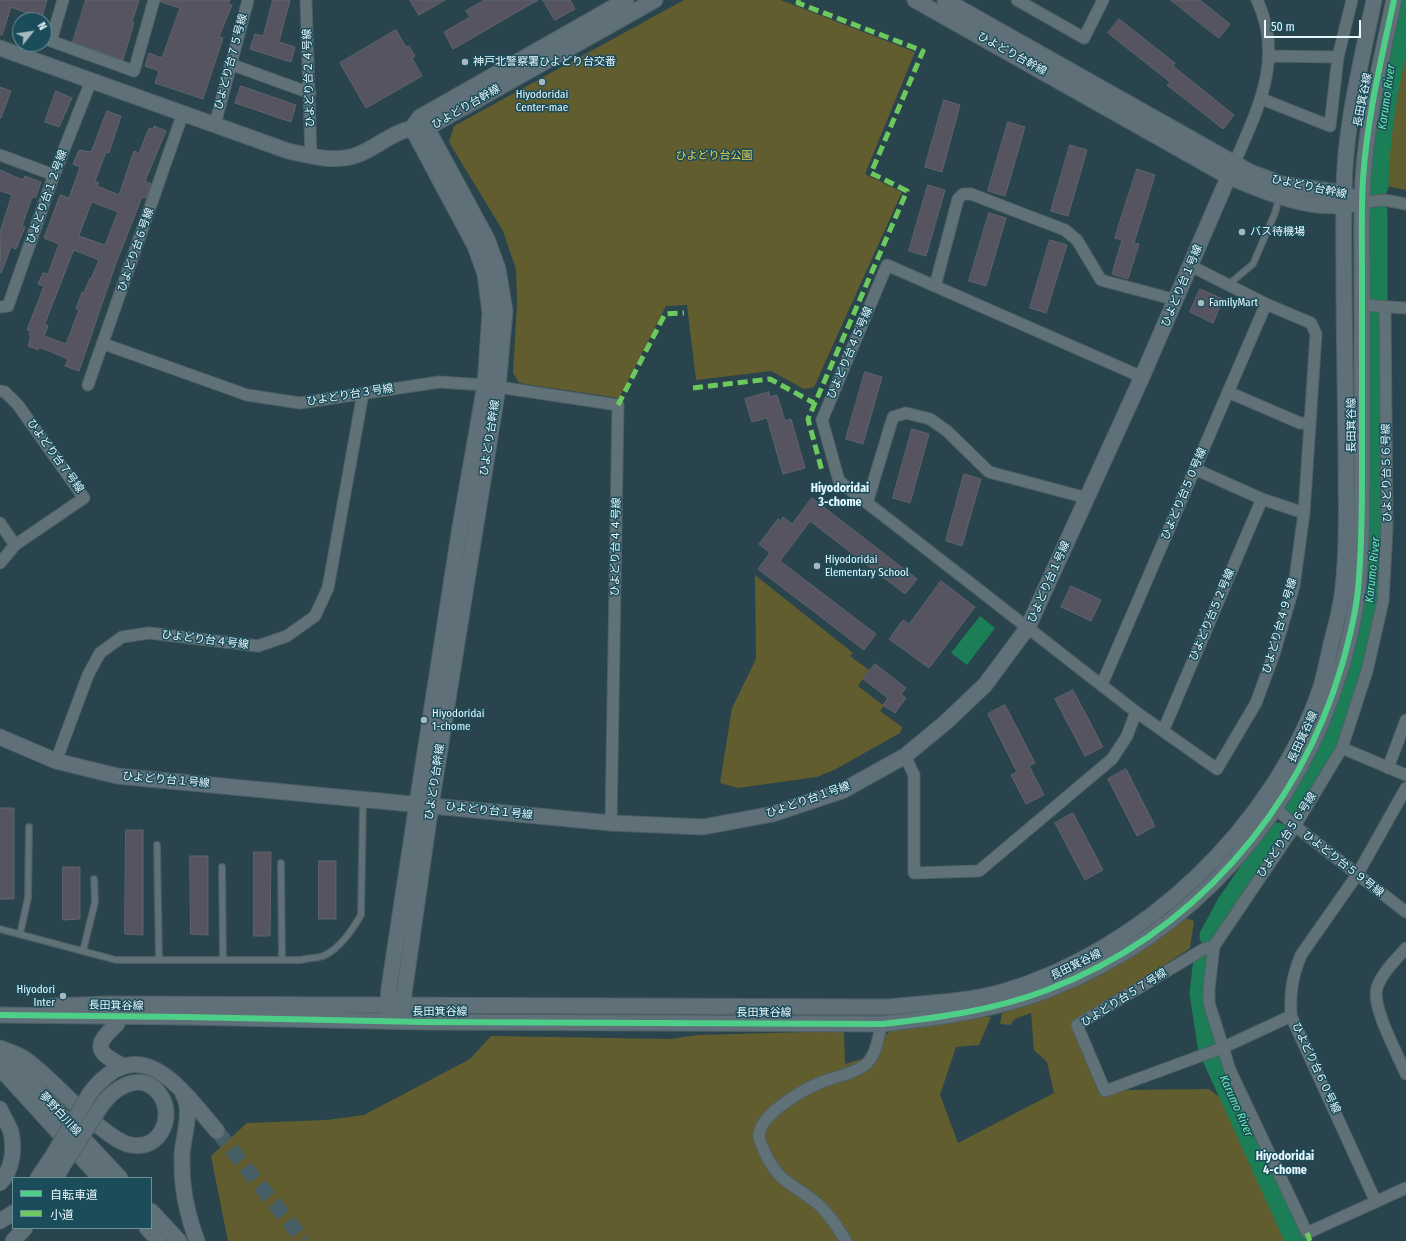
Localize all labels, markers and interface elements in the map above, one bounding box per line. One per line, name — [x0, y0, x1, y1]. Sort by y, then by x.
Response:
north arrow — [12, 12, 52, 52]
street label: ひよどり台７５号線 — [212, 12, 250, 112]
scale bar — [1266, 12, 1363, 38]
text: N — [35, 20, 49, 32]
text: 50 m — [1271, 20, 1295, 34]
street label: ひよどり台２４号線 — [301, 28, 317, 128]
street label: ひよどり台幹線 — [975, 30, 1049, 78]
place label: 神戸北警察署ひよどり台交番 — [473, 55, 616, 69]
marker: 神戸北警察署ひよどり台交番 — [460, 57, 470, 67]
water label: Karumo River — [1375, 63, 1399, 131]
street label: 長田箕谷線 — [1351, 72, 1375, 128]
marker: Hiyodoridai Center-mae — [537, 77, 547, 87]
street label: ひよどり台幹線 — [429, 82, 503, 132]
place label: Hiyodoridai Center-mae — [516, 88, 568, 114]
street label: ひよどり台１２号線 — [24, 148, 70, 246]
park label: ひよどり台公園 — [676, 149, 752, 163]
street label: ひよどり台幹線 — [1270, 173, 1348, 201]
street label: ひよどり台６号線 — [115, 206, 157, 294]
place label: バス待機場 — [1250, 225, 1305, 239]
marker: バス待機場 — [1237, 227, 1247, 237]
street label: ひよどり台１号線 — [1159, 243, 1205, 329]
place label: FamilyMart — [1209, 296, 1258, 310]
marker: FamilyMart — [1196, 298, 1206, 308]
street label: ひよどり台４５号線 — [825, 305, 875, 401]
street label: ひよどり台３号線 — [306, 382, 394, 408]
street label: 長田箕谷線 — [1345, 398, 1359, 452]
street label: ひよどり台幹線 — [477, 399, 503, 477]
street label: ひよどり台７号線 — [24, 417, 86, 495]
street label: ひよどり台５６号線 — [1380, 423, 1394, 523]
street label: ひよどり台５０号線 — [1159, 446, 1209, 542]
district label: Hiyodoridai 3-chome — [811, 482, 869, 510]
street label: ひよどり台４４号線 — [609, 497, 623, 597]
water label: Karumo River — [1362, 537, 1384, 603]
street label: ひよどり台１号線 — [1025, 539, 1073, 625]
place label: Hiyodoridai Elementary School — [825, 553, 909, 579]
marker: Hiyodoridai Elementary School — [812, 561, 822, 571]
street label: ひよどり台５２号線 — [1187, 567, 1237, 663]
street label: ひよどり台４９号線 — [1260, 577, 1300, 675]
street label: ひよどり台４号線 — [161, 628, 249, 652]
place label: Hiyodoridai 1-chome — [432, 707, 484, 733]
street label: 長田箕谷線 — [1285, 709, 1321, 765]
marker: Hiyodoridai 1-chome — [419, 715, 429, 725]
street label: ひよどり台幹線 — [422, 743, 448, 821]
street label: ひよどり台１号線 — [122, 770, 210, 790]
street label: ひよどり台１号線 — [764, 779, 852, 821]
street label: ひよどり台５６号線 — [1255, 790, 1319, 880]
street label: ひよどり台１号線 — [445, 800, 533, 822]
street label: ひよどり台５９号線 — [1300, 828, 1386, 900]
street label: 長田箕谷線 — [1048, 947, 1104, 983]
street label: ひよどり台５７号線 — [1079, 966, 1169, 1030]
place label: Hiyodori Inter — [17, 983, 55, 1009]
marker: Hiyodori Inter — [58, 991, 68, 1001]
street label: 長田箕谷線 — [88, 999, 144, 1013]
street label: 長田箕谷線 — [413, 1005, 467, 1019]
street label: 長田箕谷線 — [737, 1006, 791, 1020]
street label: ひよどり台６０号線 — [1289, 1020, 1343, 1116]
water label: Karumo River — [1216, 1073, 1256, 1139]
street label: 夢野白川線 — [36, 1089, 84, 1139]
district label: Hiyodoridai 4-chome — [1256, 1150, 1314, 1178]
legend — [12, 1177, 152, 1229]
text: 自転車道 — [50, 1188, 98, 1202]
text: 小道 — [50, 1208, 74, 1222]

